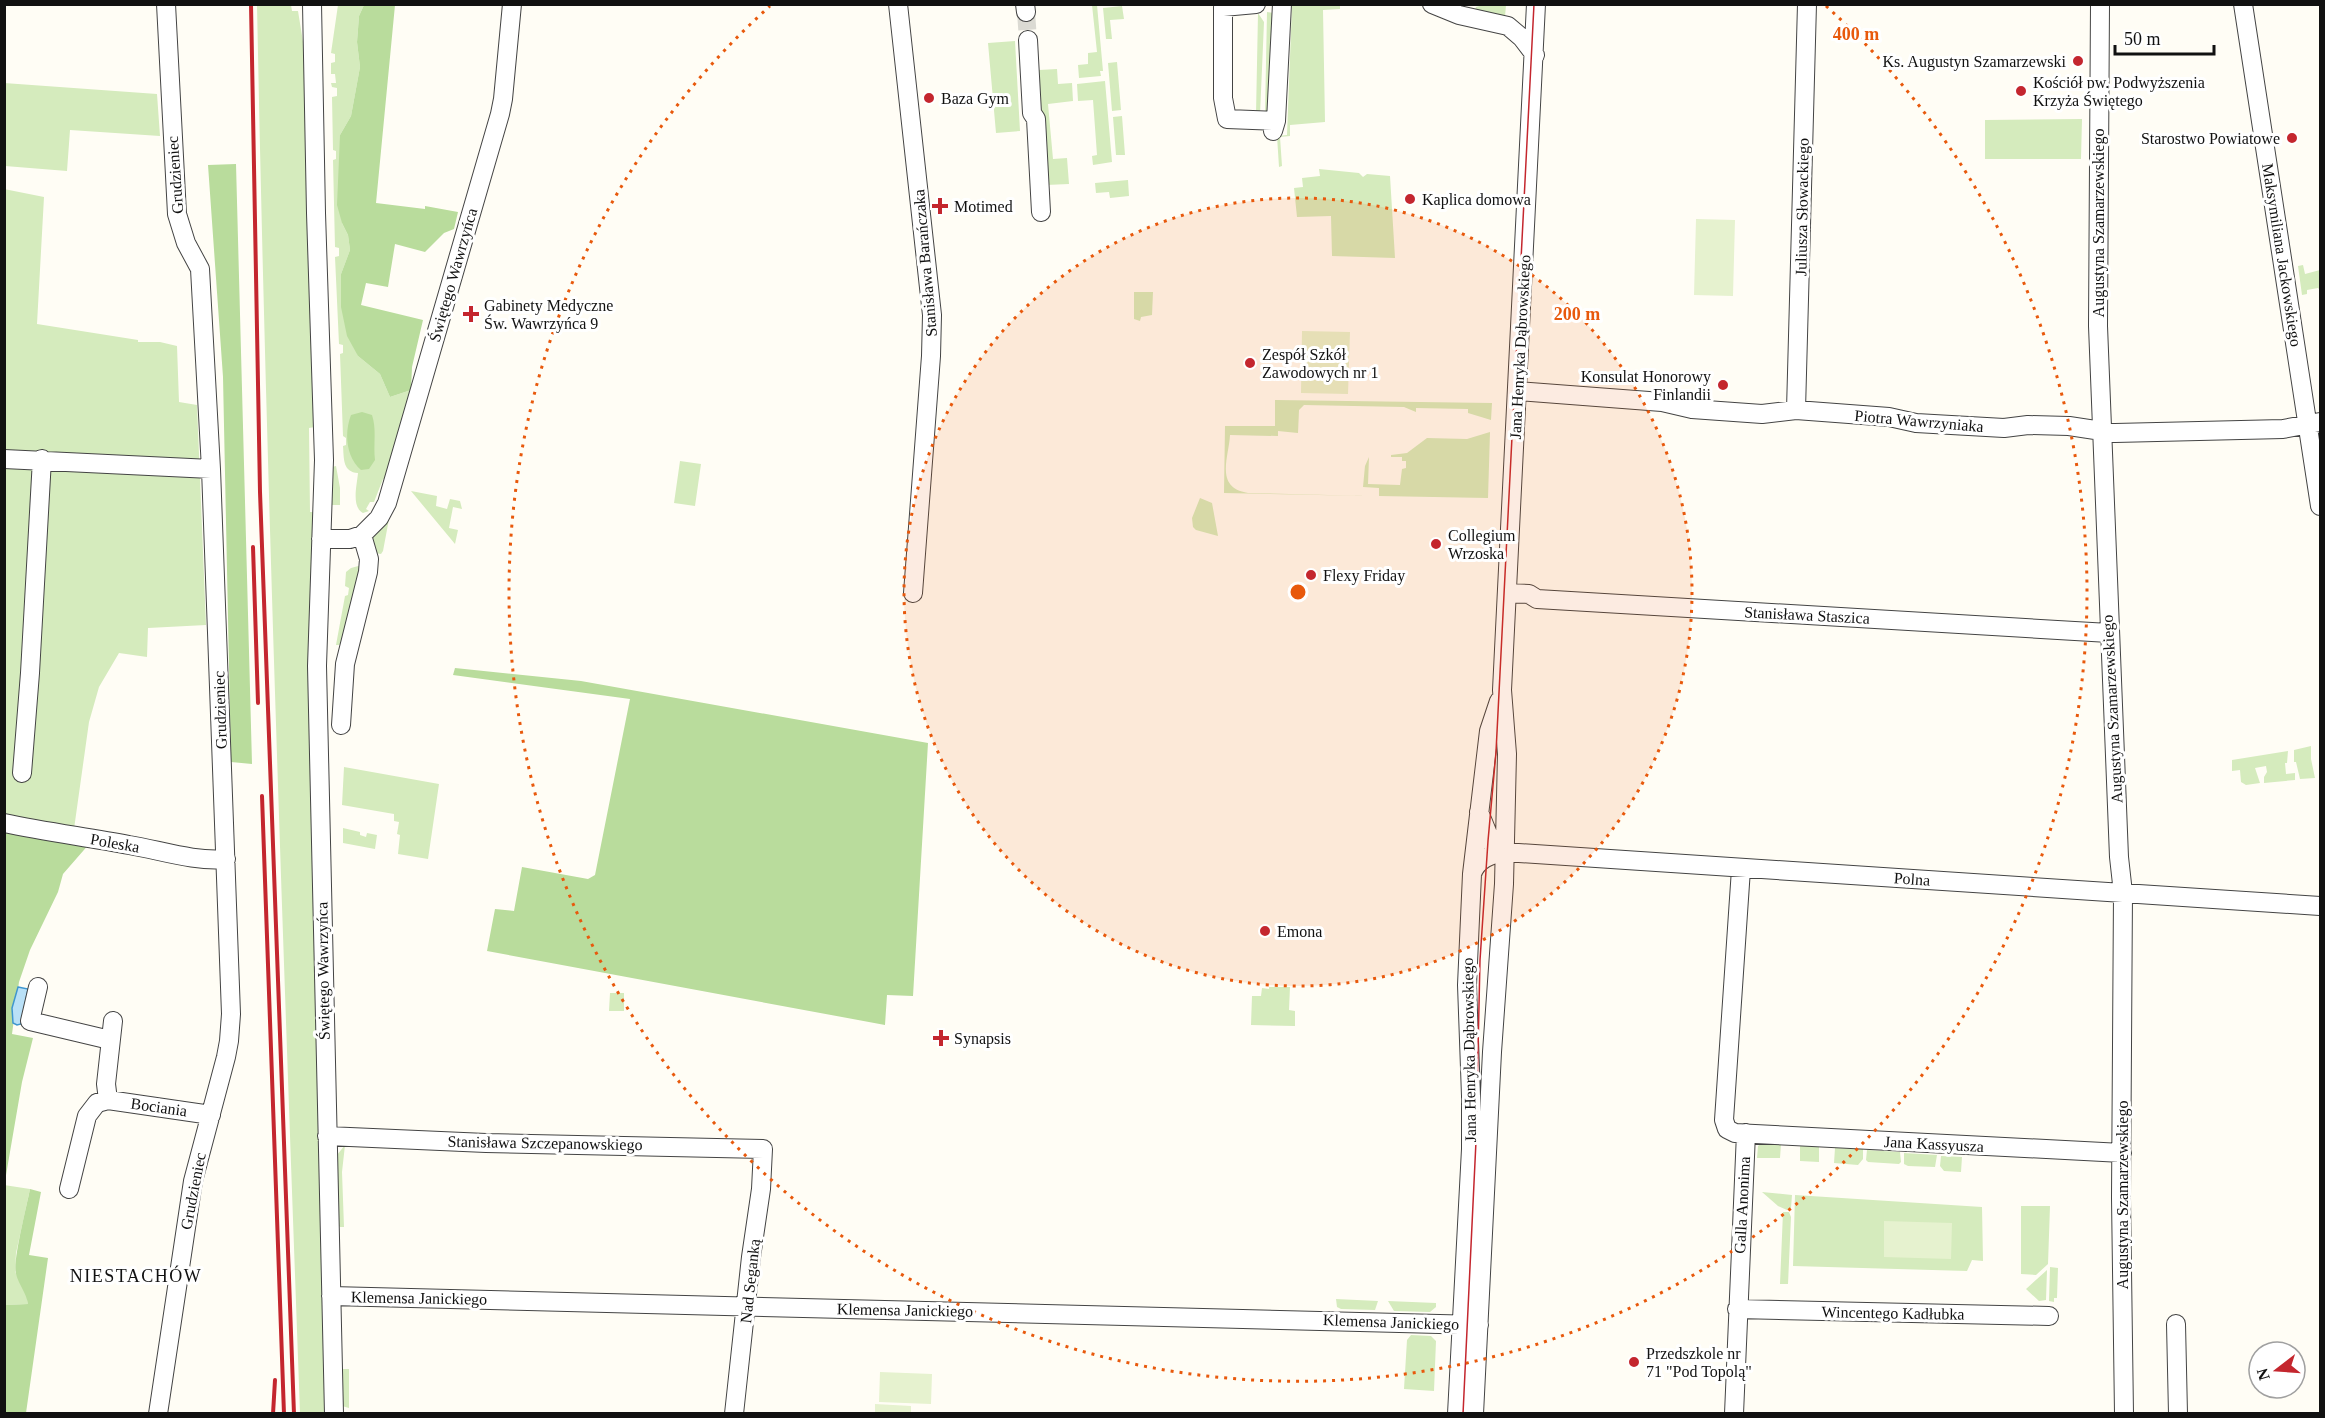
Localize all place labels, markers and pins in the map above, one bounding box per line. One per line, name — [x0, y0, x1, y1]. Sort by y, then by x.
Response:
place label: Ks. Augustyn Szamarzewski — [1882, 53, 2067, 71]
marker: Ks. Augustyn Szamarzewski — [2071, 54, 2085, 68]
place label: Kościół pw. Podwyższenia Krzyża Świętego — [2033, 74, 2205, 110]
marker: Kościół pw. Podwyższenia Krzyża Świętego — [2014, 84, 2028, 98]
place label: Baza Gym — [941, 90, 1010, 108]
marker: Baza Gym — [922, 91, 936, 105]
place label: Starostwo Powiatowe — [2141, 130, 2280, 147]
marker: Starostwo Powiatowe — [2285, 131, 2299, 145]
place label: Kaplica domowa — [1422, 191, 1531, 209]
marker: Kaplica domowa — [1403, 192, 1417, 206]
marker: Motimed — [931, 197, 949, 215]
place label: Motimed — [954, 198, 1013, 215]
place label: Gabinety Medyczne Św. Wawrzyńca 9 — [484, 297, 613, 333]
marker: Gabinety Medyczne Św. Wawrzyńca 9 — [462, 305, 480, 323]
place label: Zespół Szkół Zawodowych nr 1 — [1262, 346, 1378, 382]
marker: Zespół Szkół Zawodowych nr 1 — [1243, 356, 1257, 370]
place label: Konsulat Honorowy Finlandii — [1581, 368, 1712, 403]
marker: Konsulat Honorowy Finlandii — [1716, 378, 1730, 392]
place label: Collegium Wrzoska — [1448, 527, 1516, 562]
marker: Collegium Wrzoska — [1429, 537, 1443, 551]
place label: Flexy Friday — [1323, 567, 1405, 585]
marker: Flexy Friday — [1304, 568, 1318, 582]
centre of rings — [1288, 582, 1308, 602]
place label: Emona — [1277, 923, 1322, 940]
marker: Emona — [1258, 924, 1272, 938]
marker: Synapsis — [932, 1029, 950, 1047]
place label: Synapsis — [954, 1030, 1011, 1048]
place label: Przedszkole nr 71 "Pod Topolą" — [1646, 1345, 1752, 1381]
marker: Przedszkole nr 71 "Pod Topolą" — [1627, 1355, 1641, 1369]

